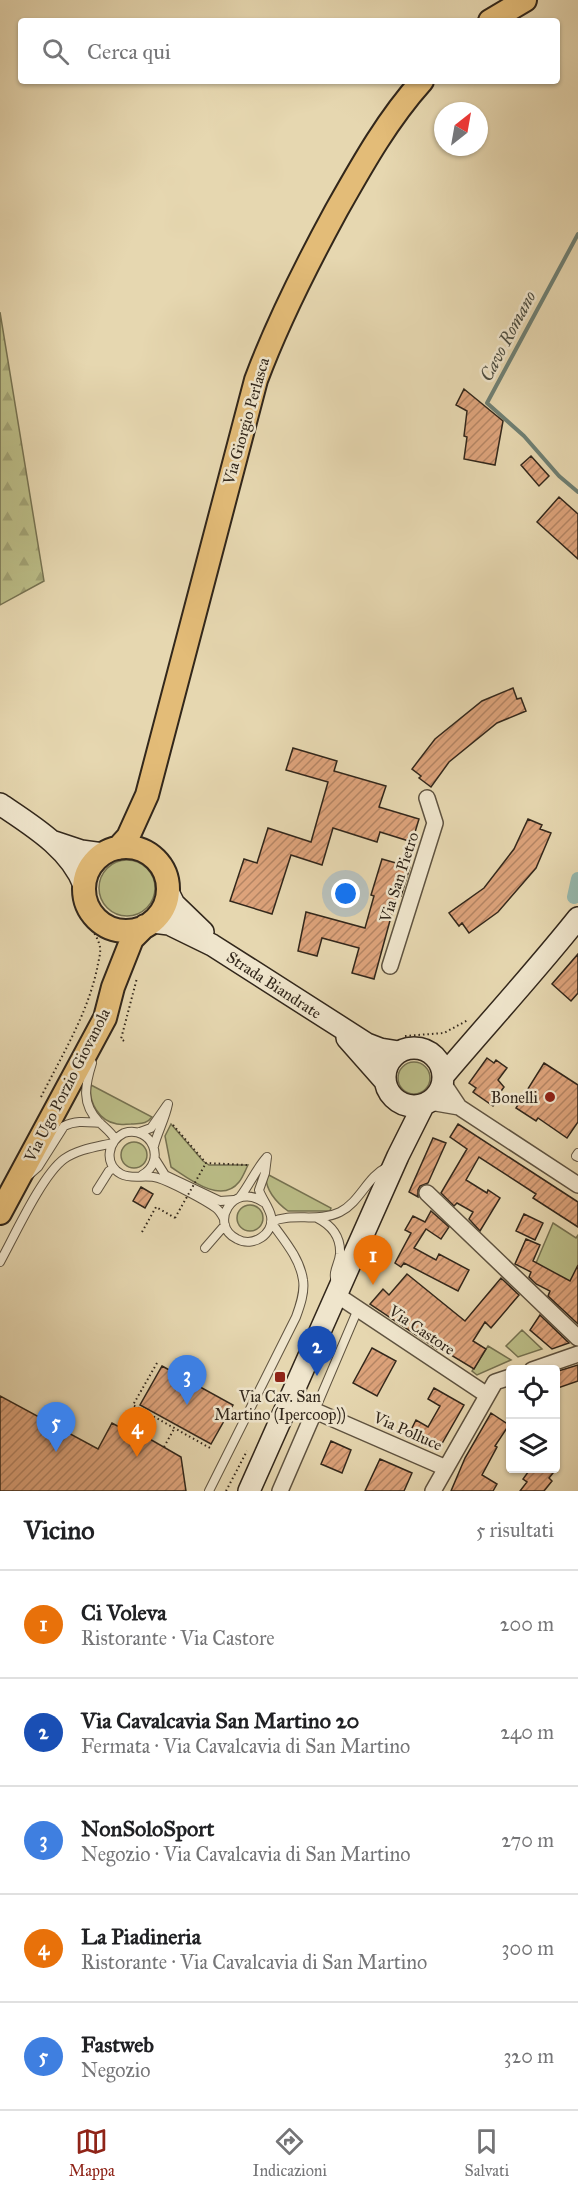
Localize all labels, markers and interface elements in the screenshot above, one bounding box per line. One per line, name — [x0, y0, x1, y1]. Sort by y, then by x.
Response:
search box — [18, 18, 560, 84]
icon: search — [39, 35, 72, 68]
text: Cerca qui — [87, 38, 171, 65]
north arrow — [434, 102, 488, 156]
water label: Cavo Romano — [475, 287, 541, 385]
street label: Via Giorgio Perlasca — [219, 355, 274, 488]
street label: Via San Pietro — [375, 830, 423, 925]
your location — [331, 879, 360, 908]
street label: Strada Biandrate — [223, 947, 325, 1023]
street label: Via Ugo Porzio Giovanola — [20, 1005, 115, 1166]
place label: Bonelli — [491, 1088, 539, 1107]
marker: Bonelli — [543, 1090, 557, 1104]
pin: 1 — [354, 1236, 392, 1285]
street label: Via Castore — [385, 1300, 459, 1359]
pin: 2 — [298, 1326, 336, 1376]
pin: 3 — [168, 1356, 207, 1405]
map controls — [506, 1365, 560, 1473]
button: locate — [506, 1365, 560, 1419]
marker: Via Cav. San Martino (Ipercoop)) — [273, 1370, 287, 1384]
place label: Via Cav. San Martino (Ipercoop)) — [214, 1387, 346, 1425]
pin: 5 — [36, 1402, 76, 1452]
street label: Via Polluce — [370, 1407, 446, 1455]
pin: 4 — [118, 1408, 156, 1457]
button: layers — [506, 1419, 560, 1473]
text: Vicino — [24, 1514, 95, 1546]
text: 5 risultati — [476, 1518, 554, 1542]
text: Ci Voleva — [81, 1599, 166, 1626]
text: 1 — [40, 1612, 47, 1636]
text: 200 m — [500, 1612, 554, 1636]
text: Ristorante · Via Castore — [81, 1626, 275, 1650]
text: Via Cavalcavia San Martino 20 — [81, 1707, 359, 1734]
text: 2 — [39, 1720, 48, 1744]
text: 240 m — [500, 1720, 554, 1744]
text: Fermata · Via Cavalcavia di San Martino — [81, 1734, 410, 1758]
text: NonSoloSport — [81, 1815, 214, 1842]
text: 3 — [40, 1828, 48, 1852]
text: 270 m — [501, 1828, 554, 1852]
text: Negozio · Via Cavalcavia di San Martino — [81, 1842, 411, 1866]
text: La Piadineria — [81, 1923, 201, 1950]
text: 4 — [38, 1936, 49, 1960]
text: 300 m — [502, 1936, 554, 1960]
text: Ristorante · Via Cavalcavia di San Martino — [81, 1950, 427, 1974]
text: Fastweb — [81, 2031, 154, 2058]
text: 5 — [39, 2044, 48, 2068]
text: 320 m — [503, 2044, 554, 2068]
text: Negozio — [81, 2058, 150, 2082]
tab: Mappa — [69, 2125, 115, 2180]
tab: Indicazioni — [253, 2125, 327, 2180]
tab: Salvati — [465, 2125, 509, 2180]

